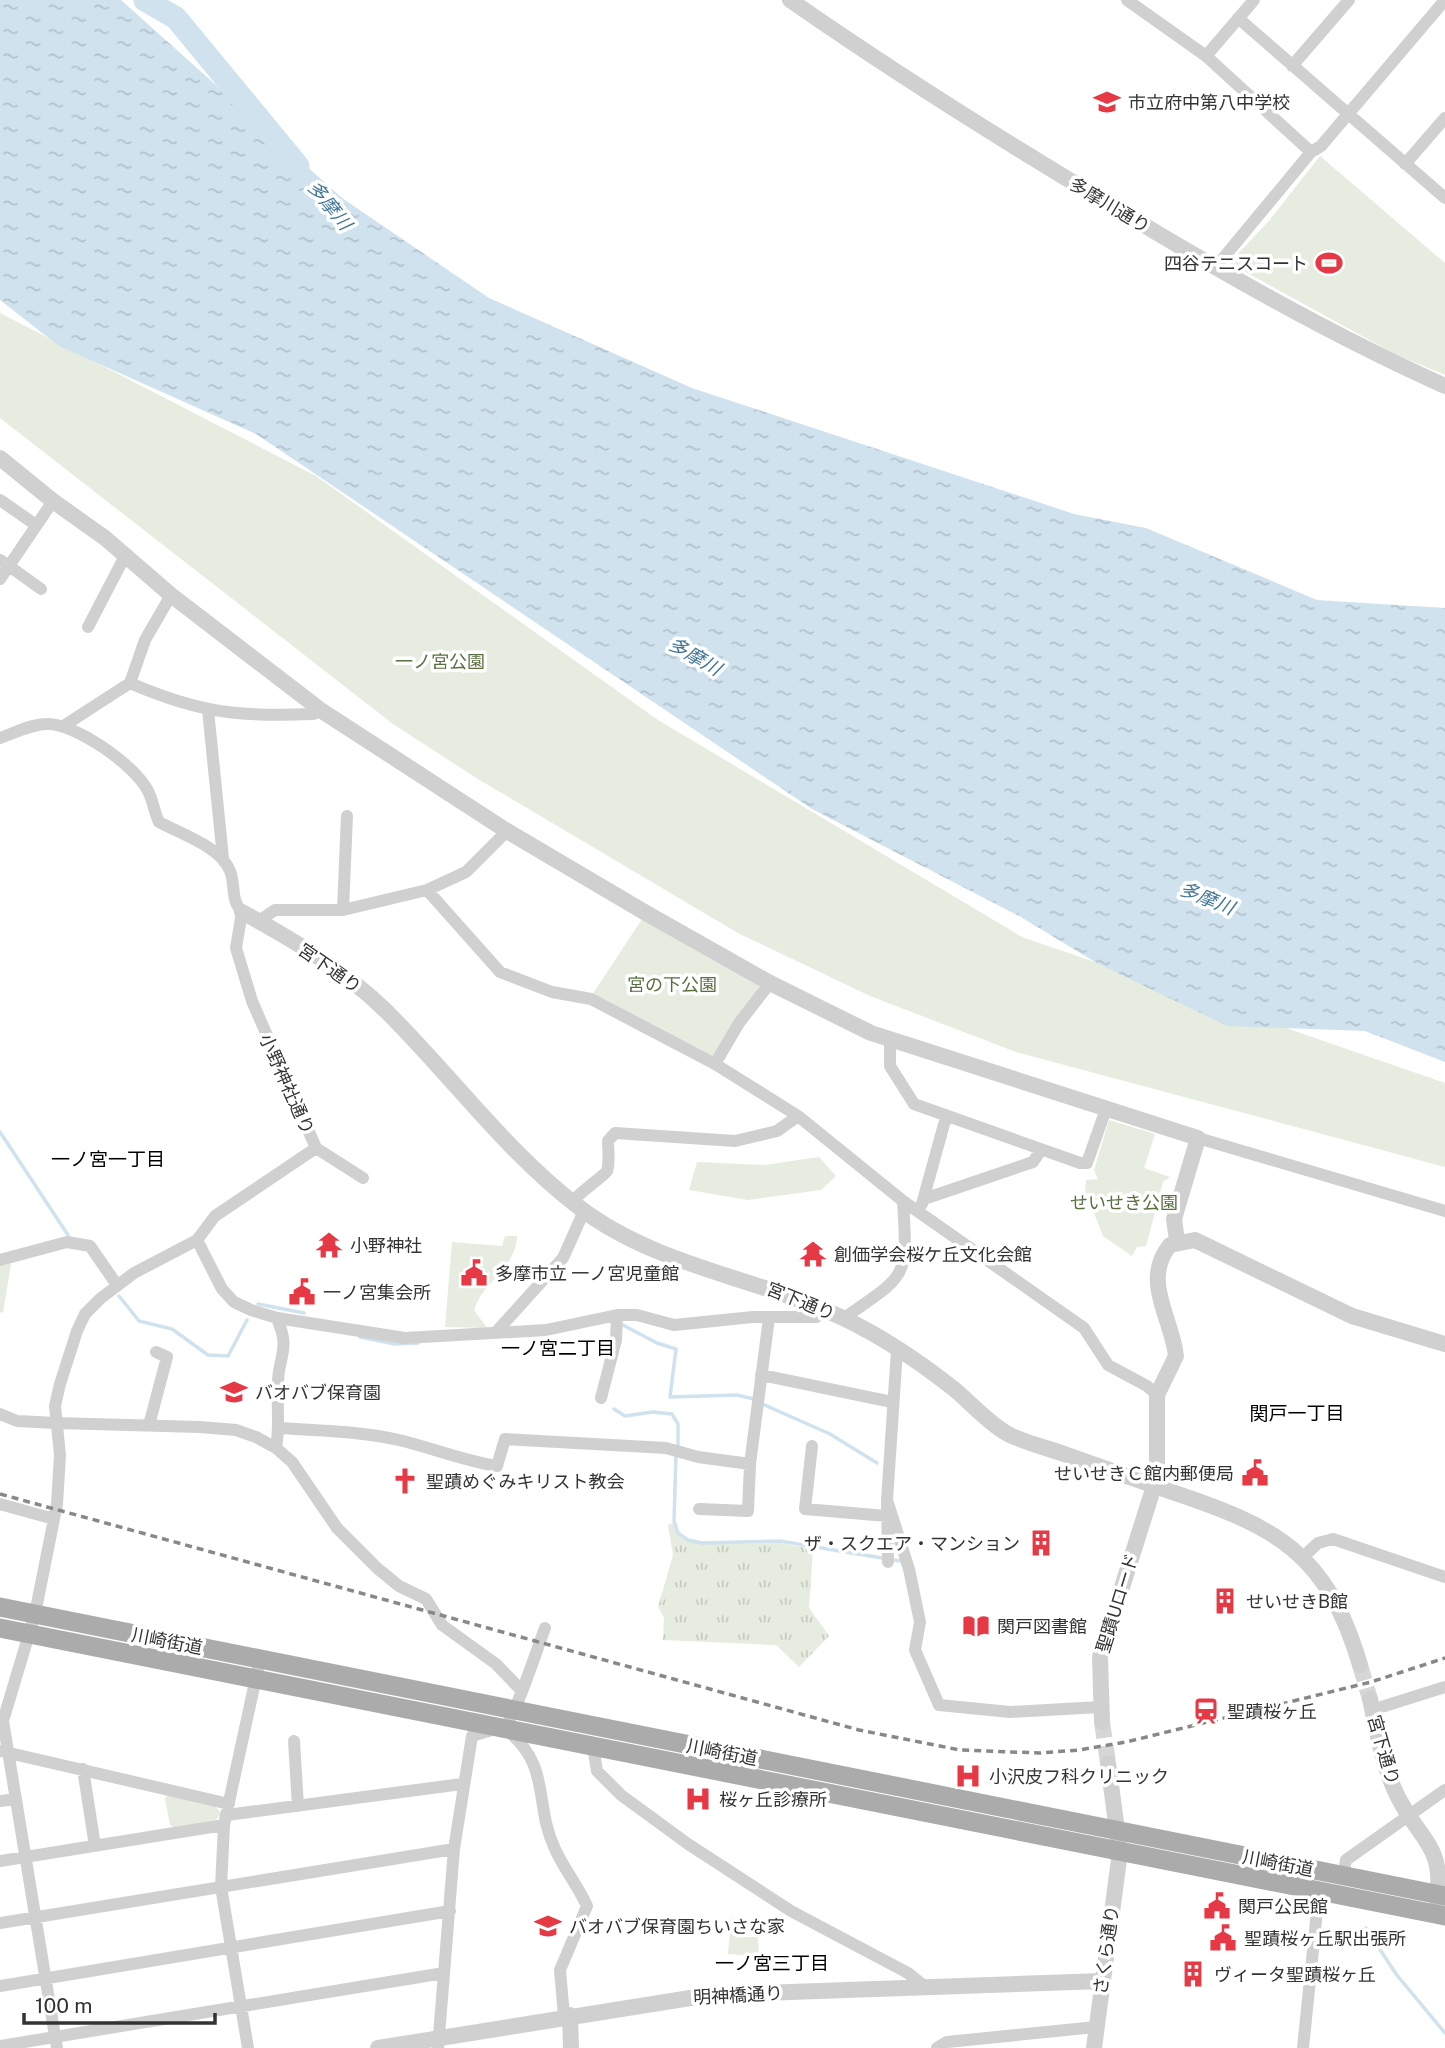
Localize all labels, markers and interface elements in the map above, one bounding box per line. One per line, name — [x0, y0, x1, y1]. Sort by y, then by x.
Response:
school or university icon: 市立府中第八中学校 — [1092, 87, 1122, 117]
place label: 市立府中第八中学校 — [1128, 92, 1290, 113]
street label: 多摩川通り — [1066, 173, 1154, 237]
water label: 多摩川 — [304, 176, 358, 236]
sports icon: 四谷テニスコート — [1314, 248, 1344, 278]
place label: 四谷テニスコート — [1164, 253, 1308, 274]
water label: 多摩川 — [665, 632, 727, 681]
park label: 一ノ宮公園 — [395, 651, 485, 672]
water label: 多摩川 — [1176, 877, 1239, 920]
street label: 宮下通り — [294, 939, 366, 997]
park label: 宮の下公園 — [627, 974, 717, 995]
street label: 小野神社通り — [255, 1030, 319, 1138]
district label: 一ノ宮一丁目 — [51, 1148, 165, 1170]
park label: せいせき公園 — [1070, 1192, 1178, 1213]
temple icon: 小野神社 — [314, 1230, 344, 1260]
place label: 小野神社 — [350, 1235, 422, 1256]
temple icon: 創価学会桜ケ丘文化会館 — [798, 1239, 828, 1269]
place label: 創価学会桜ケ丘文化会館 — [834, 1244, 1032, 1265]
public building icon: 多摩市立 一ノ宮児童館 — [459, 1258, 489, 1288]
place label: 多摩市立 一ノ宮児童館 — [495, 1263, 679, 1284]
public building icon: 一ノ宮集会所 — [287, 1277, 317, 1307]
street label: 宮下通り — [764, 1278, 838, 1324]
place label: 一ノ宮集会所 — [323, 1282, 431, 1303]
district label: 一ノ宮二丁目 — [501, 1337, 615, 1359]
school or university icon: バオバブ保育園 — [219, 1377, 249, 1407]
place label: バオバブ保育園 — [255, 1382, 381, 1403]
district label: 関戸一丁目 — [1249, 1402, 1345, 1424]
public building icon: せいせきＣ館内郵便局 — [1240, 1458, 1270, 1488]
place label: せいせきＣ館内郵便局 — [1054, 1463, 1234, 1484]
church icon: 聖蹟めぐみキリスト教会 — [390, 1466, 420, 1496]
place label: 聖蹟めぐみキリスト教会 — [426, 1471, 625, 1492]
building icon: ザ・スクエア・マンション — [1026, 1528, 1056, 1558]
place label: ザ・スクエア・マンション — [804, 1533, 1020, 1554]
street label: 聖蹟Uロード — [1092, 1551, 1142, 1655]
building icon: せいせきB館 — [1210, 1586, 1240, 1616]
place label: せいせきB館 — [1246, 1591, 1348, 1612]
library icon: 関戸図書館 — [961, 1611, 991, 1641]
place label: 関戸図書館 — [997, 1616, 1087, 1637]
street label: 川崎街道 — [130, 1624, 204, 1658]
station icon: 聖蹟桜ヶ丘 — [1191, 1696, 1221, 1726]
place label: 聖蹟桜ヶ丘 — [1227, 1701, 1317, 1722]
street label: 宮下通り — [1364, 1713, 1404, 1787]
street label: 川崎街道 — [685, 1735, 759, 1769]
hospital icon: 小沢皮フ科クリニック — [953, 1761, 983, 1791]
place label: 小沢皮フ科クリニック — [989, 1766, 1169, 1787]
hospital icon: 桜ヶ丘診療所 — [683, 1784, 713, 1814]
place label: 桜ヶ丘診療所 — [719, 1789, 827, 1810]
street label: 川崎街道 — [1241, 1846, 1315, 1880]
public building icon: 関戸公民館 — [1202, 1891, 1232, 1921]
place label: 関戸公民館 — [1238, 1896, 1328, 1917]
street label: さくら通り — [1089, 1904, 1123, 1996]
school or university icon: バオバブ保育園ちいさな家 — [533, 1911, 563, 1941]
place label: バオバブ保育園ちいさな家 — [569, 1916, 785, 1937]
public building icon: 聖蹟桜ヶ丘駅出張所 — [1208, 1923, 1238, 1953]
place label: 聖蹟桜ヶ丘駅出張所 — [1244, 1928, 1406, 1949]
district label: 一ノ宮三丁目 — [715, 1952, 829, 1974]
building icon: ヴィータ聖蹟桜ヶ丘 — [1178, 1959, 1208, 1989]
place label: ヴィータ聖蹟桜ヶ丘 — [1214, 1964, 1376, 1985]
scale bar — [24, 1982, 215, 2026]
street label: 明神橋通り — [693, 1982, 783, 2008]
text: 100 m — [35, 1993, 92, 2018]

